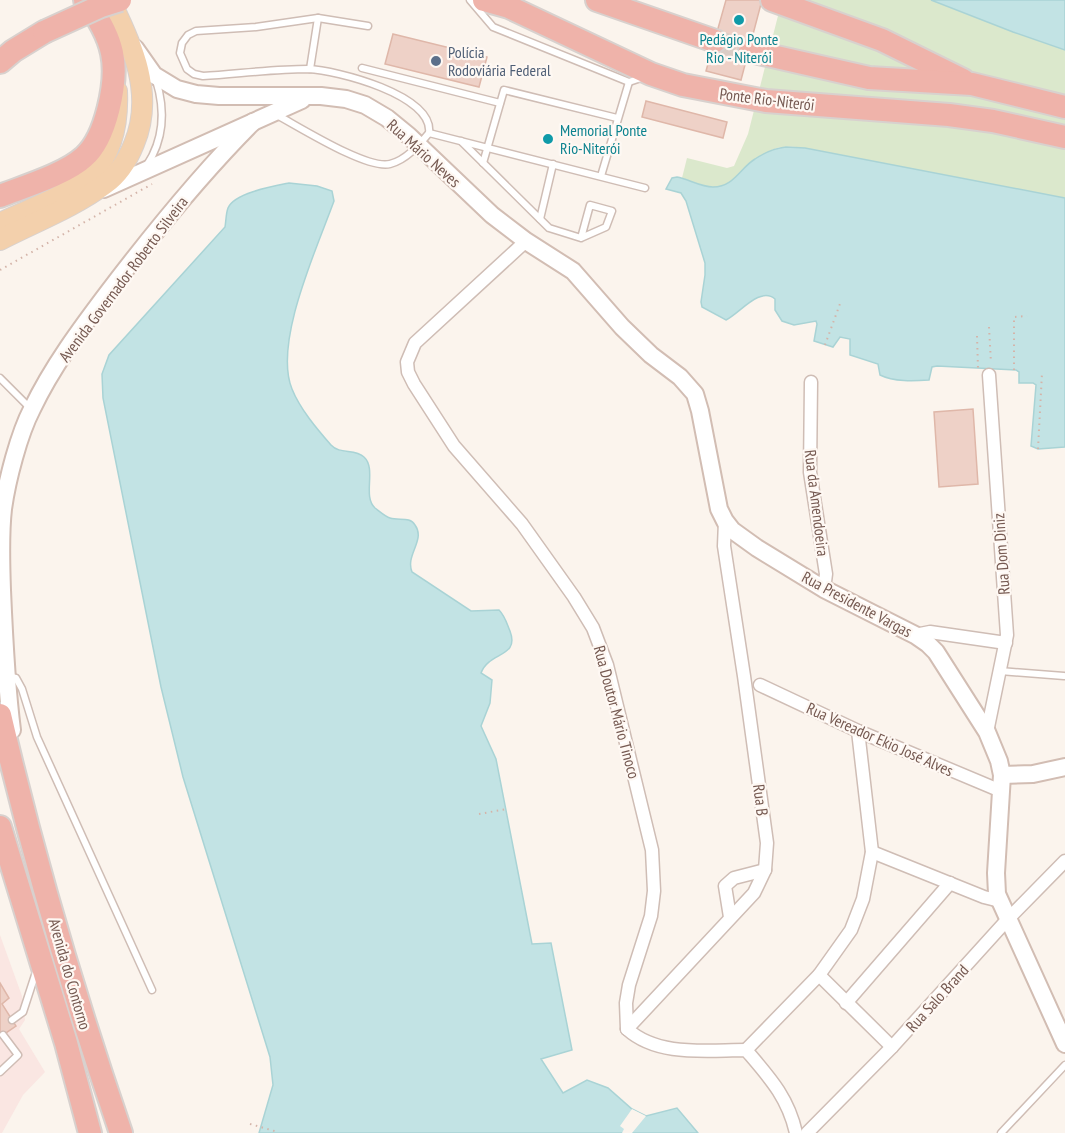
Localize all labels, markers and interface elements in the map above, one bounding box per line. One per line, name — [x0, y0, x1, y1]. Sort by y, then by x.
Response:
marker: Pedágio Ponte Rio - Niterói — [732, 13, 746, 27]
place label: Pedágio Ponte Rio - Niterói — [700, 29, 778, 67]
place label: Polícia Rodoviária Federal — [448, 42, 551, 80]
marker: Polícia Rodoviária Federal — [429, 54, 443, 68]
street label: Ponte Rio-Niterói — [718, 83, 816, 115]
street label: Rua Mário Neves — [383, 115, 465, 191]
place label: Memorial Ponte Rio-Niterói — [560, 120, 647, 158]
marker: Memorial Ponte Rio-Niterói — [541, 132, 555, 146]
street label: Avenida Governador Roberto Silveira — [54, 192, 192, 366]
street label: Rua da Amendoeira — [801, 449, 833, 557]
street label: Rua Dom Diniz — [988, 512, 1014, 595]
street label: Rua Presidente Vargas — [799, 567, 915, 641]
street label: Rua Doutor Mário Tinoco — [590, 643, 644, 781]
street label: Rua Vereador Ekio José Alves — [804, 698, 956, 780]
street label: Rua B — [749, 783, 773, 817]
street label: Avenida do Contorno — [45, 916, 95, 1032]
street label: Rua Salo Brand — [901, 960, 973, 1036]

